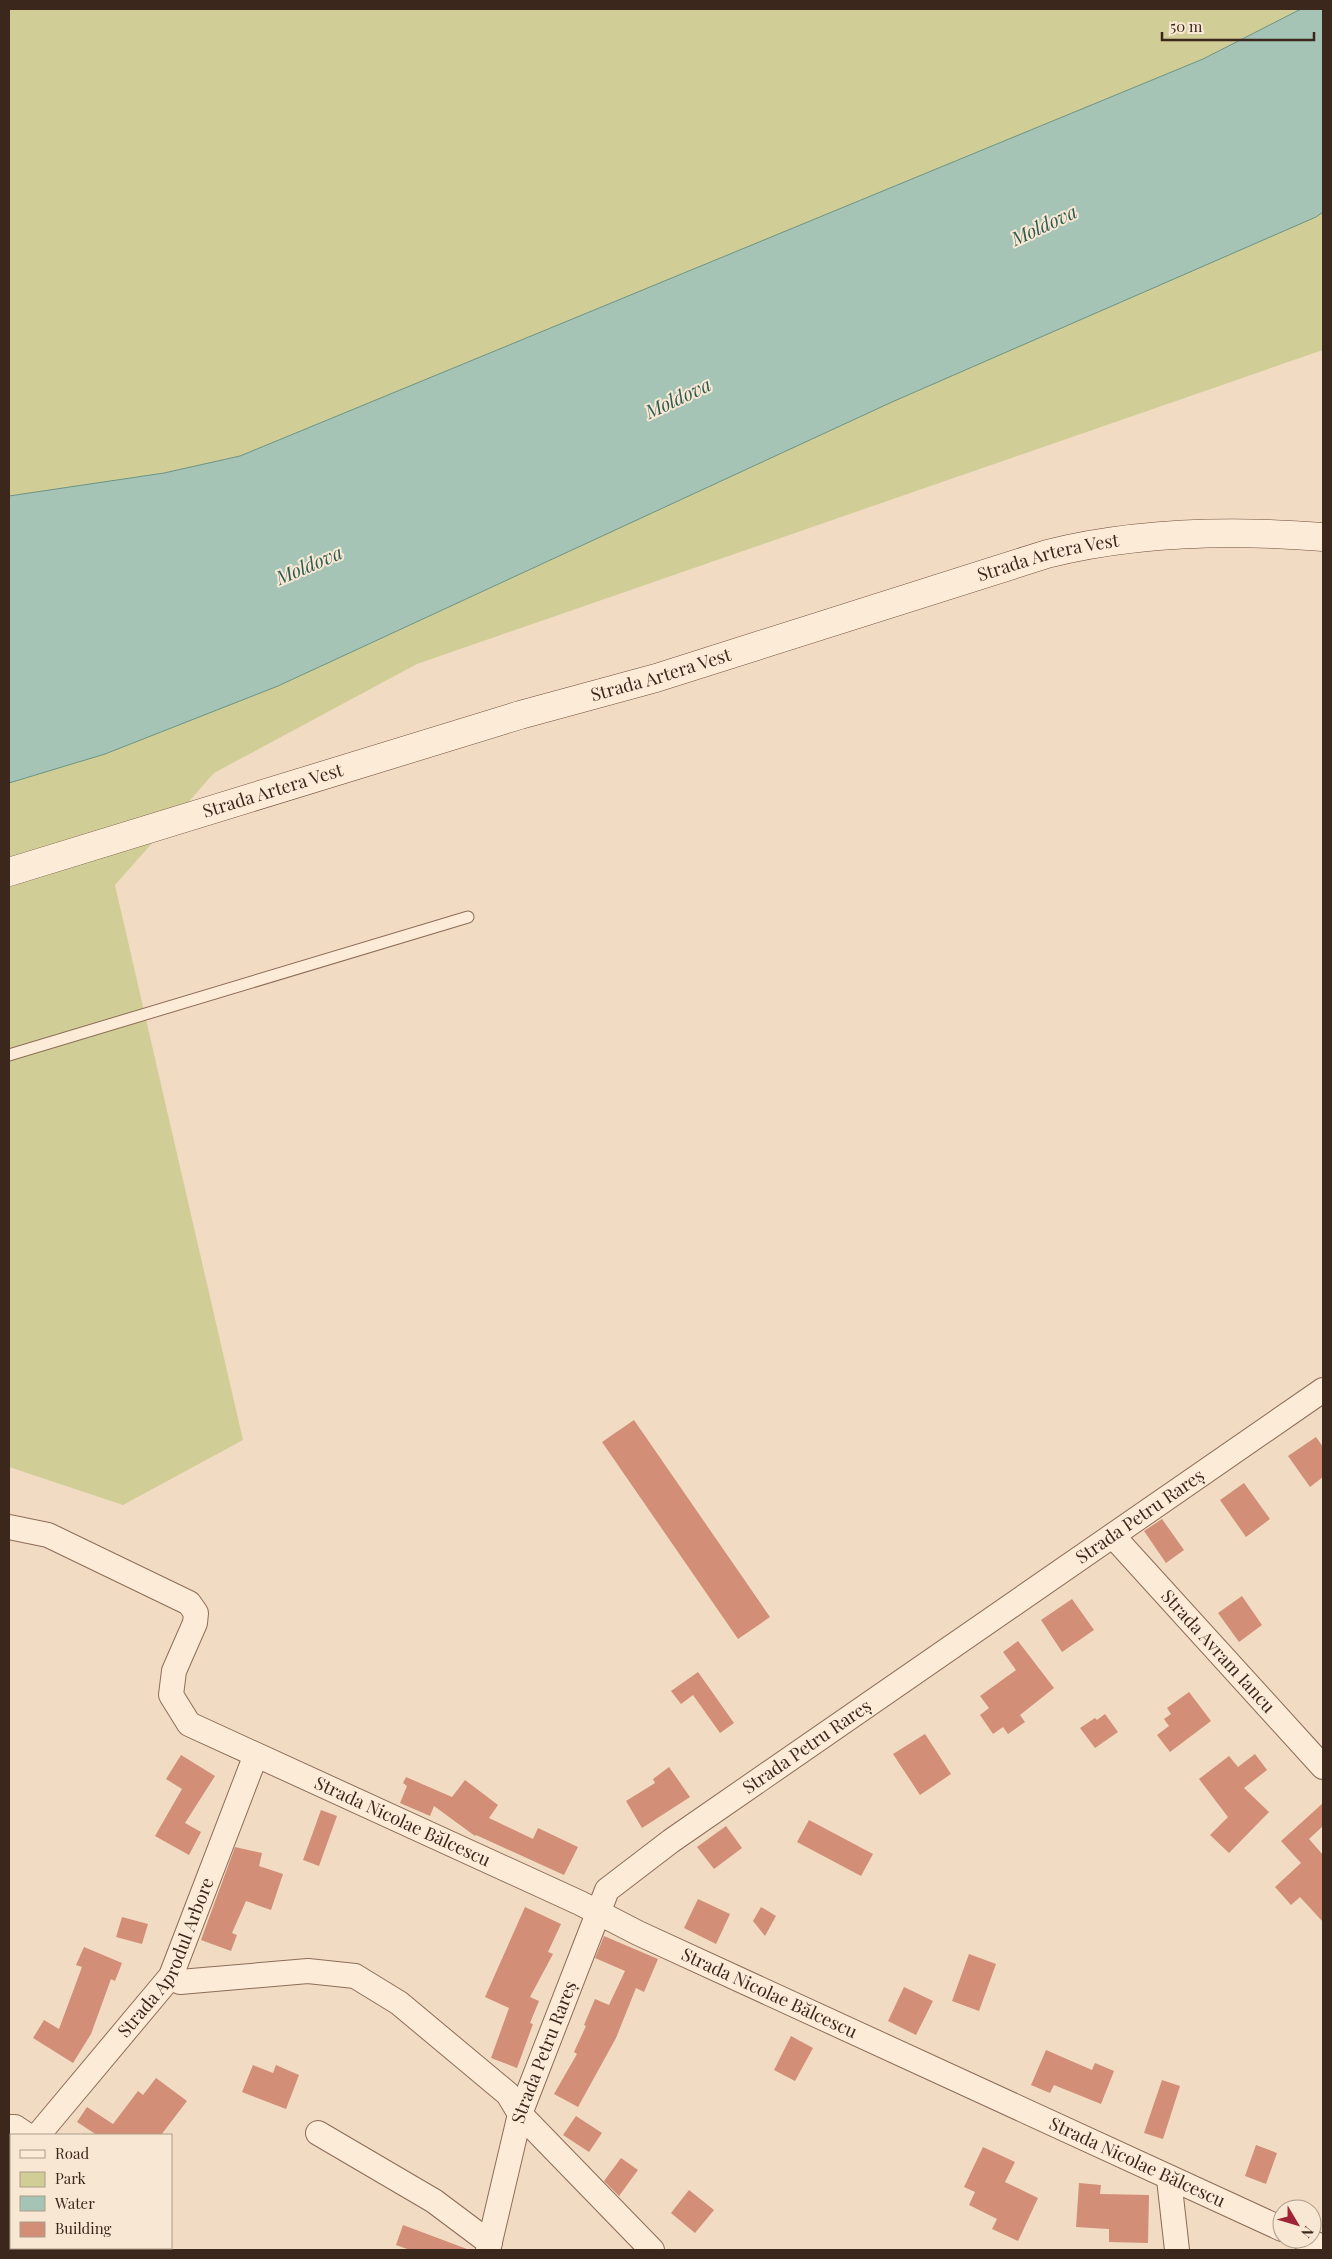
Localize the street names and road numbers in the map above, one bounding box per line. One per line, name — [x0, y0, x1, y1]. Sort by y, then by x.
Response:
street label: Strada Artera Vest — [974, 528, 1121, 586]
street label: Strada Artera Vest — [588, 642, 734, 706]
street label: Strada Artera Vest — [199, 757, 346, 823]
street label: Strada Petru Rareș — [1071, 1463, 1208, 1569]
street label: Strada Avram Iancu — [1156, 1584, 1281, 1718]
street label: Strada Petru Rareș — [738, 1693, 875, 1799]
street label: Strada Nicolae Bălcescu — [311, 1770, 495, 1872]
street label: Strada Aprodul Arbore — [112, 1874, 219, 2042]
street label: Strada Nicolae Bălcescu — [678, 1942, 862, 2043]
street label: Strada Petru Rareș — [505, 1977, 582, 2126]
street label: Strada Nicolae Bălcescu — [1046, 2111, 1230, 2213]

